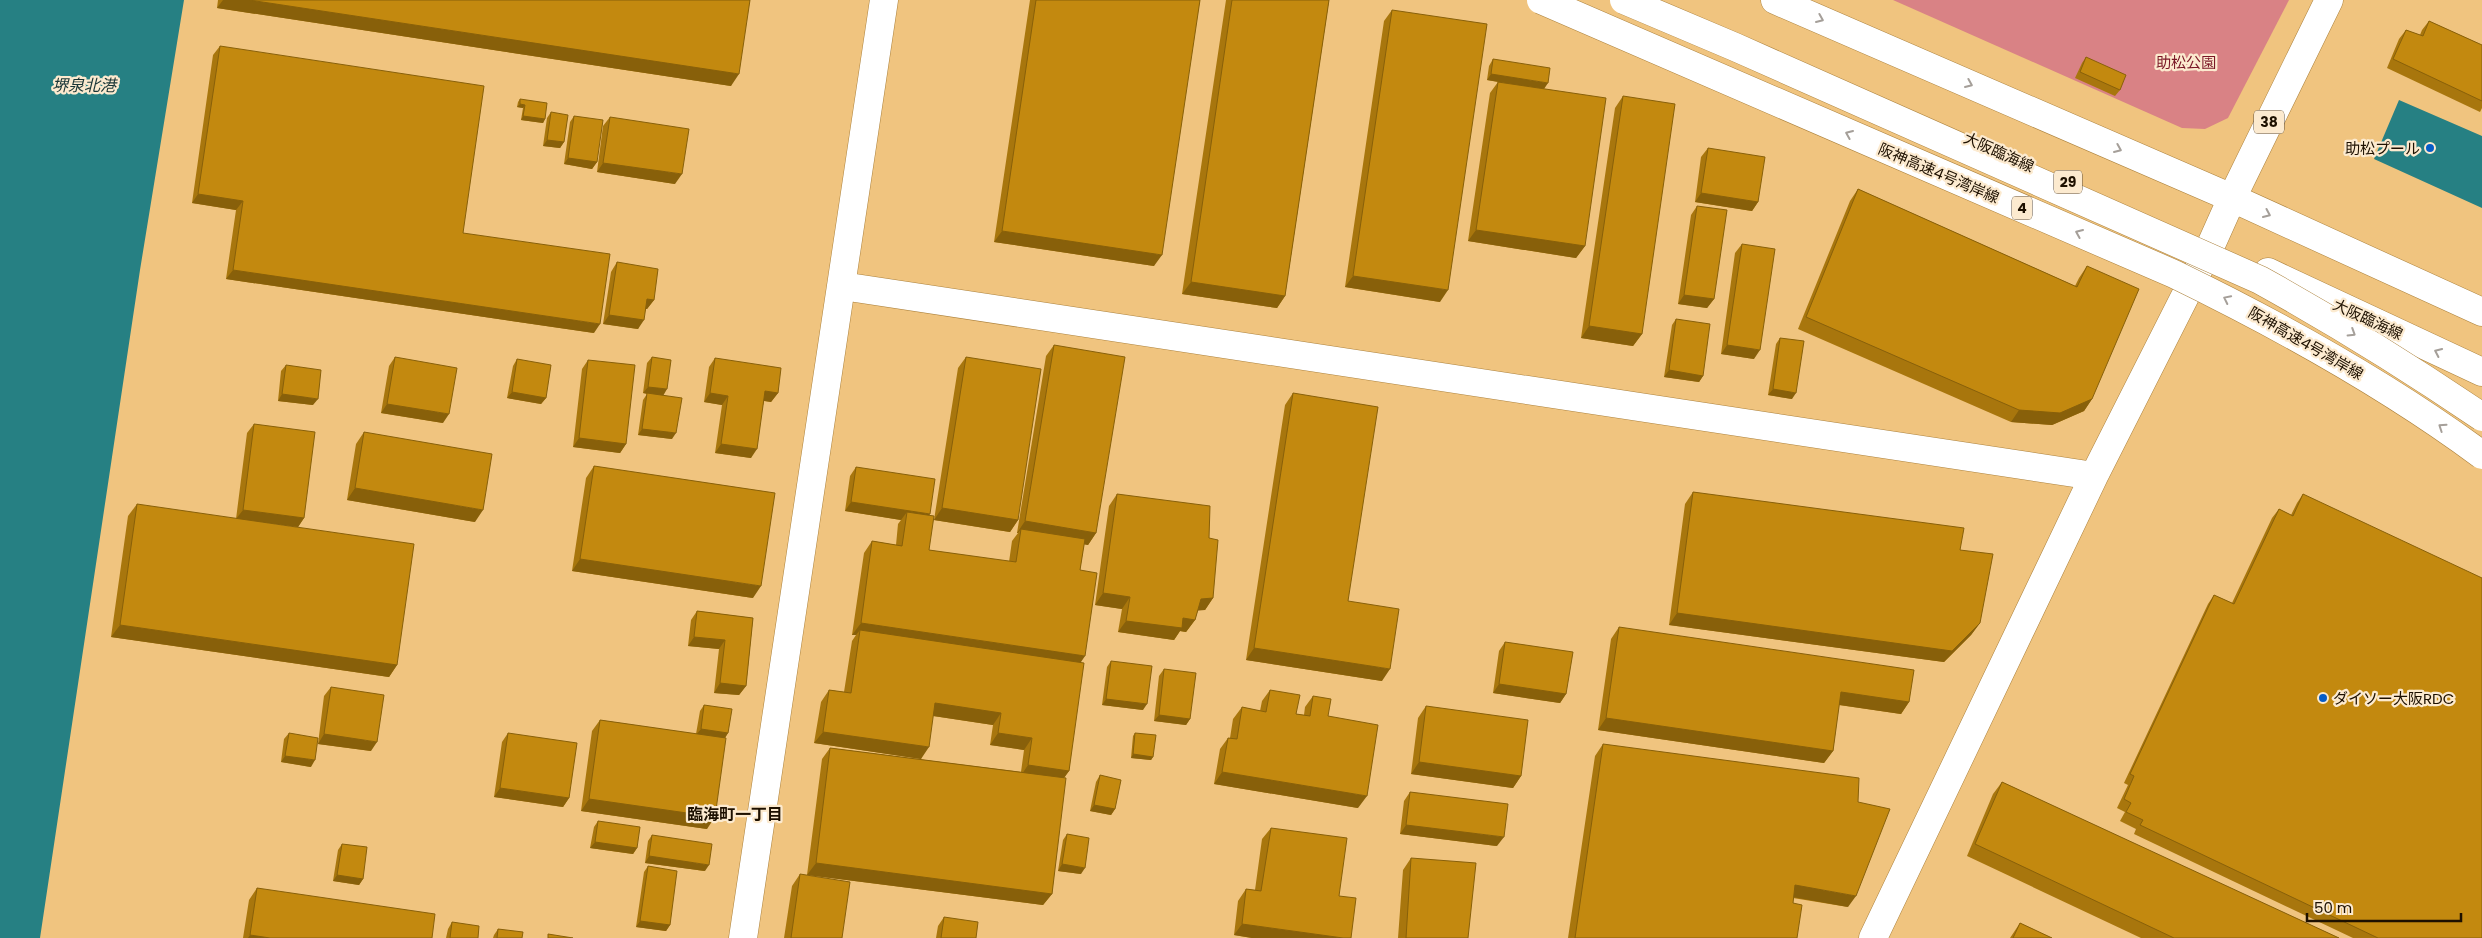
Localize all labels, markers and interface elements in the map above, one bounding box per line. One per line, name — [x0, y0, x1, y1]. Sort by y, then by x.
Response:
one-way arrow — [1815, 13, 1824, 24]
park label: 助松公園 — [2156, 52, 2216, 73]
water label: 堺泉北港 — [52, 74, 118, 97]
one-way arrow — [1964, 78, 1973, 89]
road number: 38 — [2254, 110, 2284, 134]
street label: 大阪臨海線 — [1960, 127, 2038, 177]
one-way arrow — [1845, 129, 1854, 140]
street label: 阪神高速4号湾岸線 — [1875, 138, 2003, 208]
place label: 助松プール — [2345, 138, 2420, 159]
one-way arrow — [2113, 142, 2122, 153]
marker: 助松プール — [2424, 142, 2436, 154]
road number: 29 — [2054, 170, 2082, 193]
road number: 4 — [2012, 197, 2032, 220]
one-way arrow — [2262, 208, 2271, 219]
one-way arrow — [2075, 228, 2084, 239]
street label: 大阪臨海線 — [2330, 294, 2406, 344]
one-way arrow — [2223, 295, 2232, 306]
street label: 阪神高速4号湾岸線 — [2245, 302, 2367, 384]
one-way arrow — [2347, 326, 2356, 336]
one-way arrow — [2434, 347, 2443, 358]
one-way arrow — [2438, 424, 2448, 433]
place label: ダイソー大阪RDC — [2333, 688, 2454, 709]
marker: ダイソー大阪RDC — [2317, 692, 2329, 704]
district label: 臨海町一丁目 — [687, 803, 783, 826]
scale bar — [2307, 890, 2461, 922]
text: 50 m — [2314, 897, 2352, 918]

